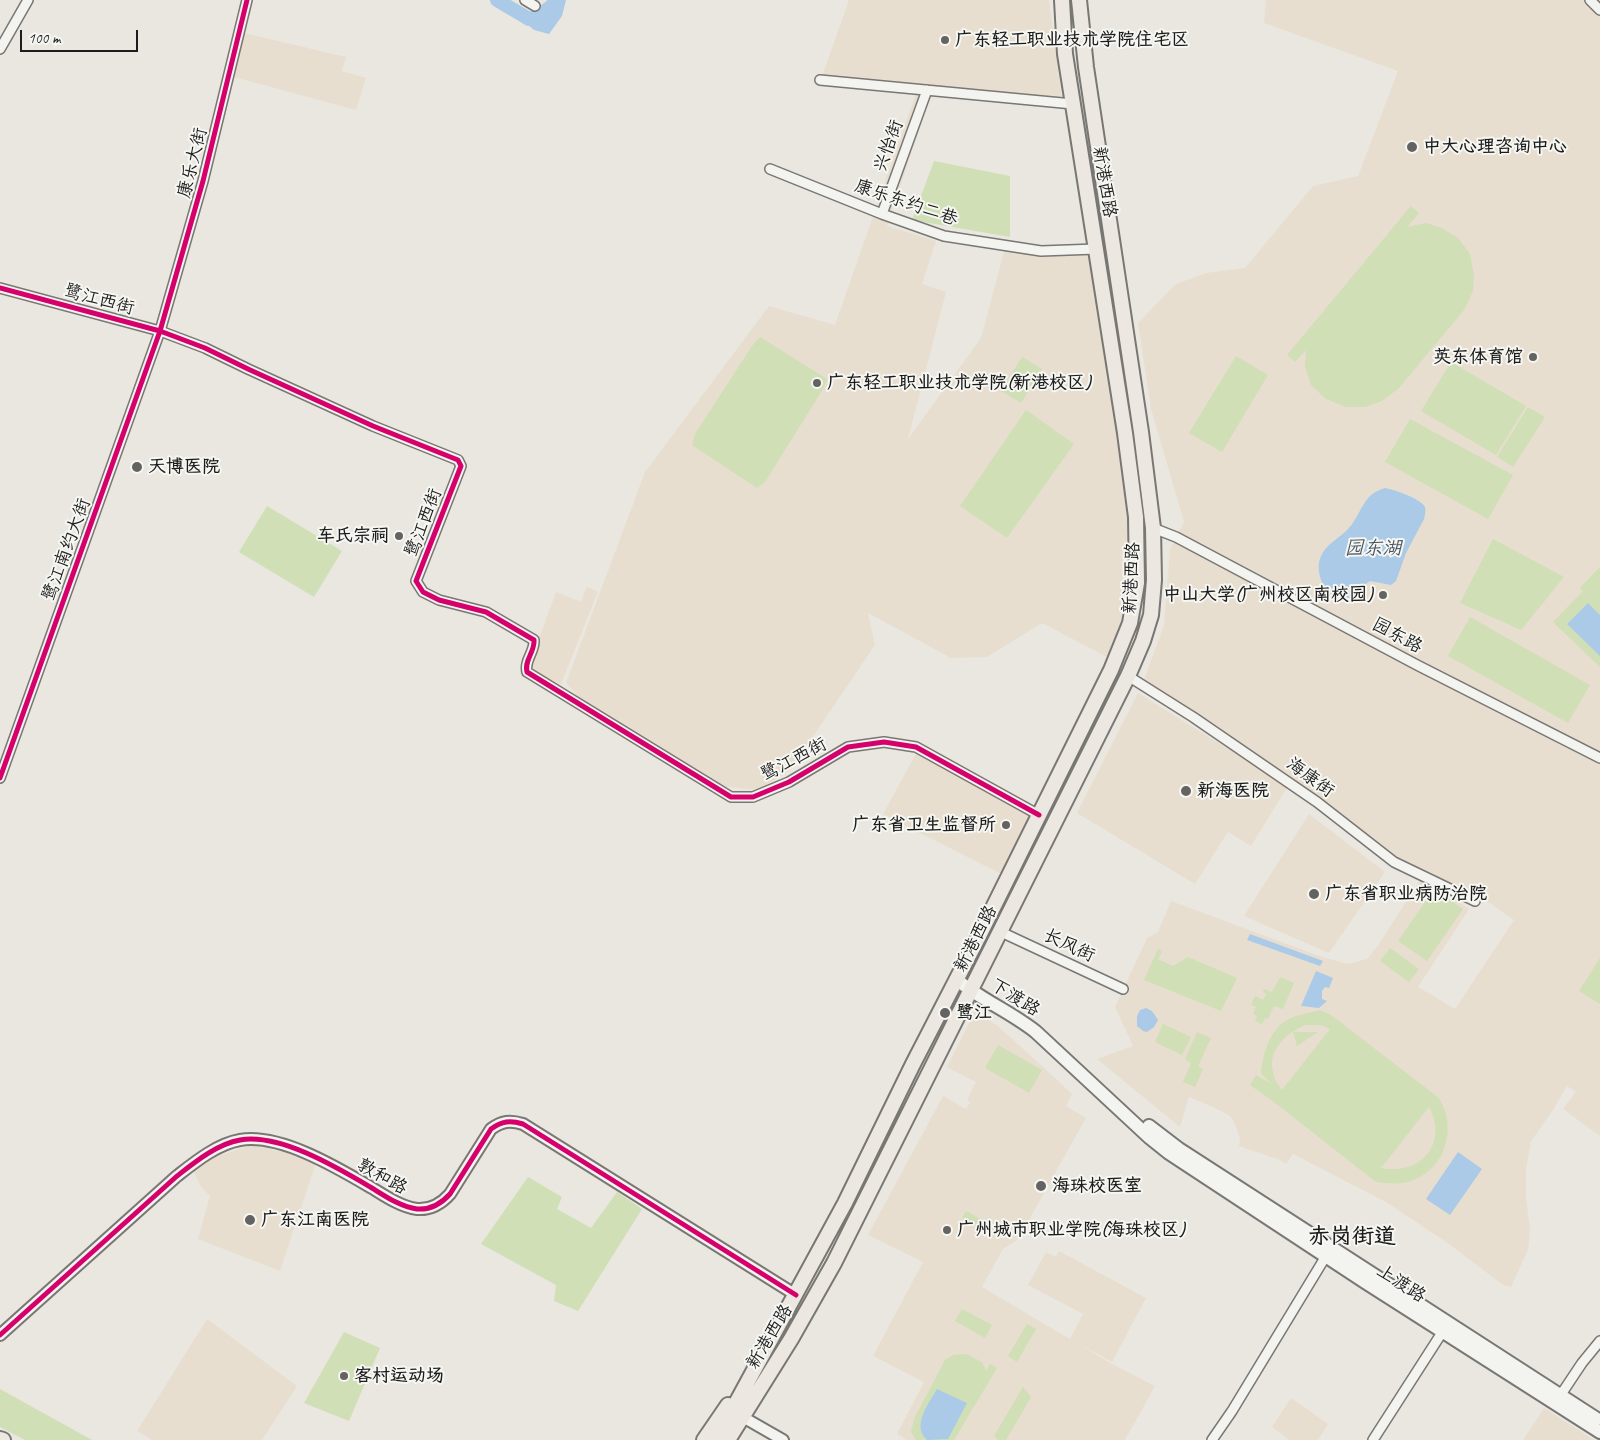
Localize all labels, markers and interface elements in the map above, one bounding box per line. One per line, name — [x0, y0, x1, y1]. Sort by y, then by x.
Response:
scale bar — [22, 20, 140, 52]
text: 100 m — [28, 29, 60, 48]
place label: 广东轻工职业技术学院住宅区 — [955, 29, 1189, 51]
marker: 广东轻工职业技术学院住宅区 — [939, 34, 951, 46]
street label: 兴怡街 — [870, 117, 908, 175]
street label: 康乐大街 — [174, 125, 212, 201]
place label: 中大心理咨询中心 — [1423, 136, 1567, 158]
marker: 中大心理咨询中心 — [1405, 140, 1419, 154]
street label: 新港西路 — [1088, 145, 1120, 219]
street label: 康乐东约二巷 — [851, 175, 961, 231]
street label: 鹭江西街 — [61, 280, 137, 320]
place label: 英东体育馆 — [1433, 346, 1523, 368]
marker: 英东体育馆 — [1527, 351, 1539, 363]
place label: 广东轻工职业技术学院(新港校区) — [827, 372, 1091, 394]
marker: 广东轻工职业技术学院(新港校区) — [811, 377, 823, 389]
place label: 天博医院 — [148, 456, 220, 478]
marker: 天博医院 — [130, 460, 144, 474]
street label: 鹭江西街 — [401, 486, 447, 560]
street label: 鹭江南约大街 — [38, 496, 96, 604]
place label: 车氏宗祠 — [317, 525, 389, 547]
marker: 车氏宗祠 — [393, 530, 405, 542]
water label: 园东湖 — [1345, 538, 1401, 560]
street label: 新港西路 — [1119, 541, 1145, 615]
place label: 中山大学(广州校区南校园) — [1163, 584, 1373, 606]
marker: 中山大学(广州校区南校园) — [1377, 589, 1389, 601]
street label: 园东路 — [1368, 614, 1426, 658]
street label: 鹭江西街 — [757, 734, 831, 786]
street label: 海康街 — [1282, 753, 1338, 803]
place label: 新海医院 — [1197, 780, 1269, 802]
marker: 新海医院 — [1179, 784, 1193, 798]
place label: 广东省卫生监督所 — [852, 814, 996, 836]
marker: 广东省卫生监督所 — [1000, 819, 1012, 831]
place label: 广东省职业病防治院 — [1325, 883, 1487, 905]
marker: 广东省职业病防治院 — [1307, 887, 1321, 901]
street label: 新港西路 — [950, 902, 1002, 976]
street label: 长风街 — [1040, 925, 1098, 967]
street label: 下渡路 — [986, 975, 1044, 1021]
place label: 鹭江 — [956, 1002, 992, 1024]
marker: 鹭江 — [938, 1006, 952, 1020]
street label: 敦和路 — [353, 1154, 411, 1200]
place label: 海珠校医室 — [1052, 1175, 1142, 1197]
marker: 海珠校医室 — [1034, 1179, 1048, 1193]
place label: 广东江南医院 — [261, 1209, 369, 1231]
marker: 广东江南医院 — [243, 1213, 257, 1227]
place label: 广州城市职业学院(海珠校区) — [957, 1219, 1185, 1241]
marker: 广州城市职业学院(海珠校区) — [941, 1224, 953, 1236]
district label: 赤岗街道 — [1308, 1224, 1396, 1250]
street label: 上渡路 — [1372, 1260, 1430, 1308]
street label: 新港西路 — [742, 1301, 798, 1373]
place label: 客村运动场 — [354, 1365, 444, 1387]
marker: 客村运动场 — [338, 1370, 350, 1382]

